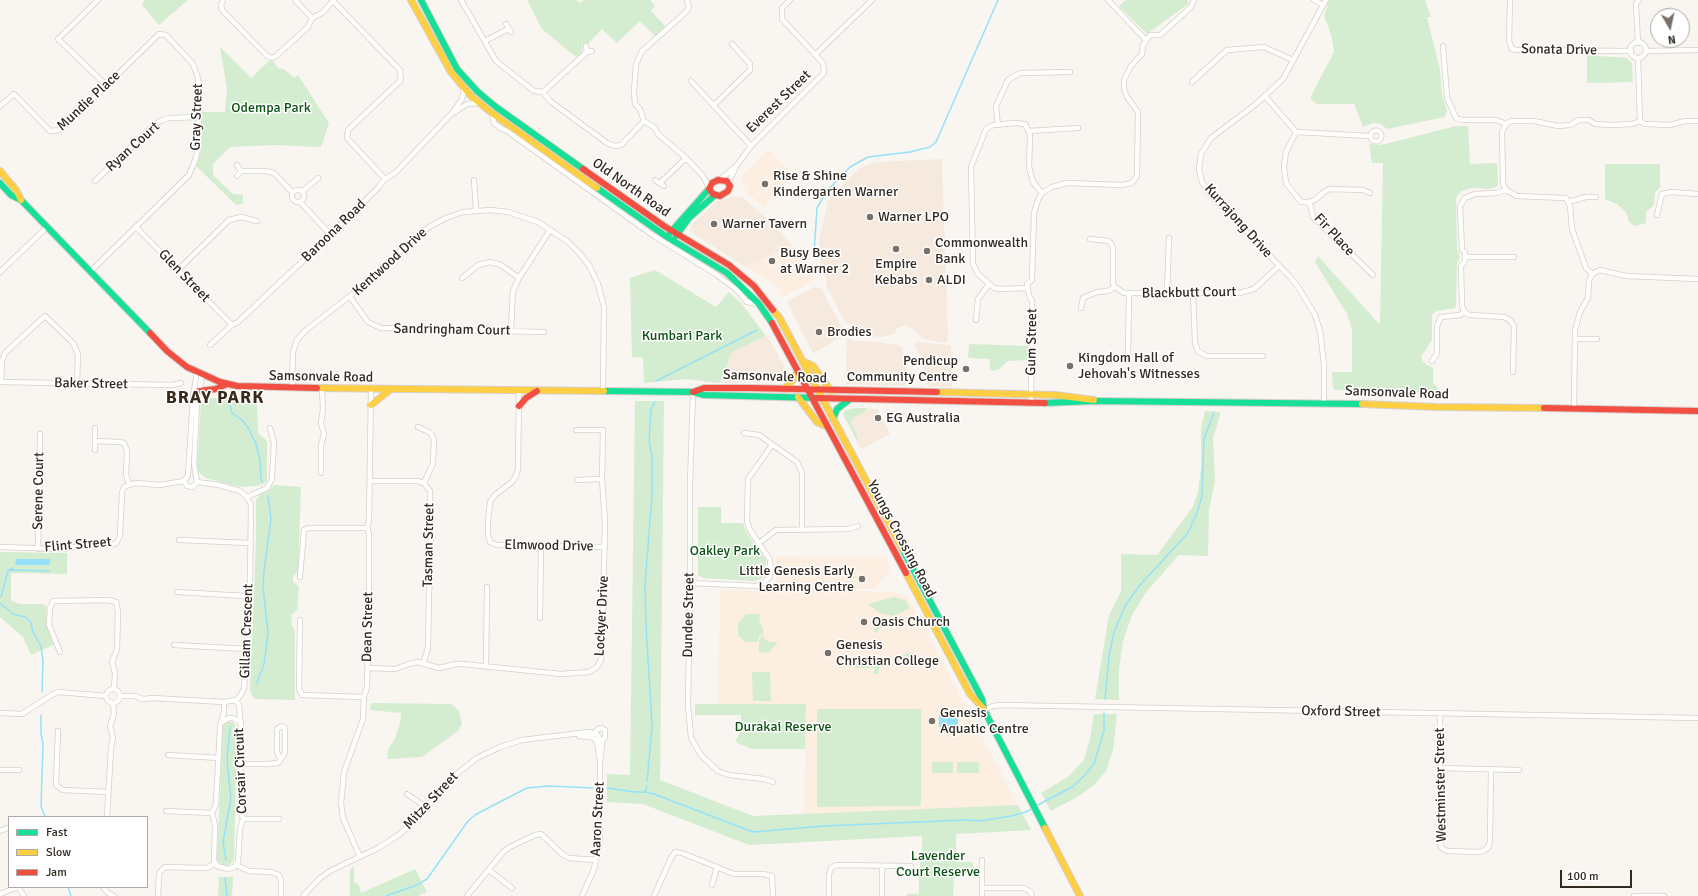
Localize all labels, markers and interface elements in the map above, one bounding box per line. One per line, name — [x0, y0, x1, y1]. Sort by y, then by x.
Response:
north arrow — [1650, 8, 1690, 48]
text: N — [1667, 32, 1677, 46]
street label: Sonata Drive — [1521, 41, 1597, 59]
street label: Mundie Place — [54, 67, 124, 135]
street label: Everest Street — [743, 67, 815, 137]
street label: Gray Street — [187, 83, 207, 151]
park label: Odempa Park — [231, 100, 311, 116]
street label: Ryan Court — [103, 119, 163, 175]
street label: Old North Road — [589, 155, 673, 221]
place label: Rise & Shine Kindergarten Warner — [773, 168, 898, 200]
marker: Rise & Shine Kindergarten Warner — [760, 179, 770, 189]
street label: Kurrajong Drive — [1200, 181, 1276, 261]
street label: Baroona Road — [298, 196, 370, 266]
place label: Warner LPO — [878, 209, 949, 225]
street label: Fir Place — [1310, 210, 1358, 260]
marker: Warner LPO — [865, 212, 875, 222]
place label: Warner Tavern — [722, 216, 807, 232]
marker: Warner Tavern — [709, 219, 719, 229]
street label: Kentwood Drive — [349, 224, 431, 300]
place label: Commonwealth Bank — [935, 235, 1028, 268]
marker: Empire Kebabs — [891, 244, 901, 254]
place label: Busy Bees at Warner 2 — [780, 245, 849, 278]
street label: Glen Street — [155, 246, 213, 306]
marker: Commonwealth Bank — [922, 246, 932, 256]
marker: Busy Bees at Warner 2 — [767, 256, 777, 266]
place label: Empire Kebabs — [874, 256, 918, 288]
place label: ALDI — [937, 272, 966, 288]
marker: ALDI — [924, 275, 934, 285]
street label: Blackbutt Court — [1141, 284, 1237, 302]
street label: Gum Street — [1023, 308, 1041, 376]
street label: Sandringham Court — [393, 321, 511, 339]
place label: Brodies — [827, 324, 872, 340]
marker: Brodies — [814, 327, 824, 337]
park label: Kumbari Park — [642, 328, 722, 344]
place label: Kingdom Hall of Jehovah's Witnesses — [1078, 350, 1200, 382]
place label: Pendicup Community Centre — [847, 353, 958, 386]
marker: Kingdom Hall of Jehovah's Witnesses — [1065, 361, 1075, 371]
marker: Pendicup Community Centre — [961, 364, 971, 374]
street label: Samsonvale Road — [723, 367, 827, 387]
street label: Samsonvale Road — [269, 368, 373, 386]
street label: Baker Street — [54, 375, 128, 393]
street label: Samsonvale Road — [1345, 383, 1449, 403]
district label: BRAY PARK — [166, 387, 264, 409]
place label: EG Australia — [886, 410, 960, 426]
marker: EG Australia — [873, 413, 883, 423]
street label: Serene Court — [30, 452, 48, 530]
street label: Youngs Crossing Road — [863, 478, 939, 600]
street label: Tasman Street — [420, 503, 438, 587]
street label: Flint Street — [44, 534, 112, 556]
street label: Elmwood Drive — [504, 537, 594, 555]
park label: Oakley Park — [690, 543, 760, 559]
place label: Little Genesis Early Learning Centre — [739, 563, 854, 596]
street label: Dundee Street — [680, 572, 698, 658]
marker: Little Genesis Early Learning Centre — [857, 574, 867, 584]
street label: Lockyer Drive — [591, 575, 613, 657]
street label: Gillam Crescent — [237, 583, 257, 679]
street label: Dean Street — [359, 592, 377, 662]
place label: Oasis Church — [872, 614, 950, 630]
marker: Oasis Church — [859, 617, 869, 627]
place label: Genesis Christian College — [836, 637, 939, 670]
marker: Genesis Christian College — [823, 648, 833, 658]
street label: Oxford Street — [1301, 703, 1381, 721]
place label: Genesis Aquatic Centre — [940, 705, 1029, 738]
marker: Genesis Aquatic Centre — [927, 716, 937, 726]
park label: Durakai Reserve — [734, 719, 832, 735]
street label: Corsair Circuit — [231, 728, 251, 814]
street label: Westminster Street — [1432, 728, 1450, 842]
street label: Mitze Street — [400, 769, 462, 833]
street label: Aaron Street — [588, 781, 608, 857]
legend — [8, 816, 148, 888]
text: Fast — [46, 825, 67, 840]
text: Slow — [46, 845, 71, 860]
park label: Lavender Court Reserve — [896, 848, 980, 880]
scale bar — [1562, 862, 1634, 888]
text: Jam — [46, 865, 67, 880]
text: 100 m — [1567, 869, 1599, 884]

